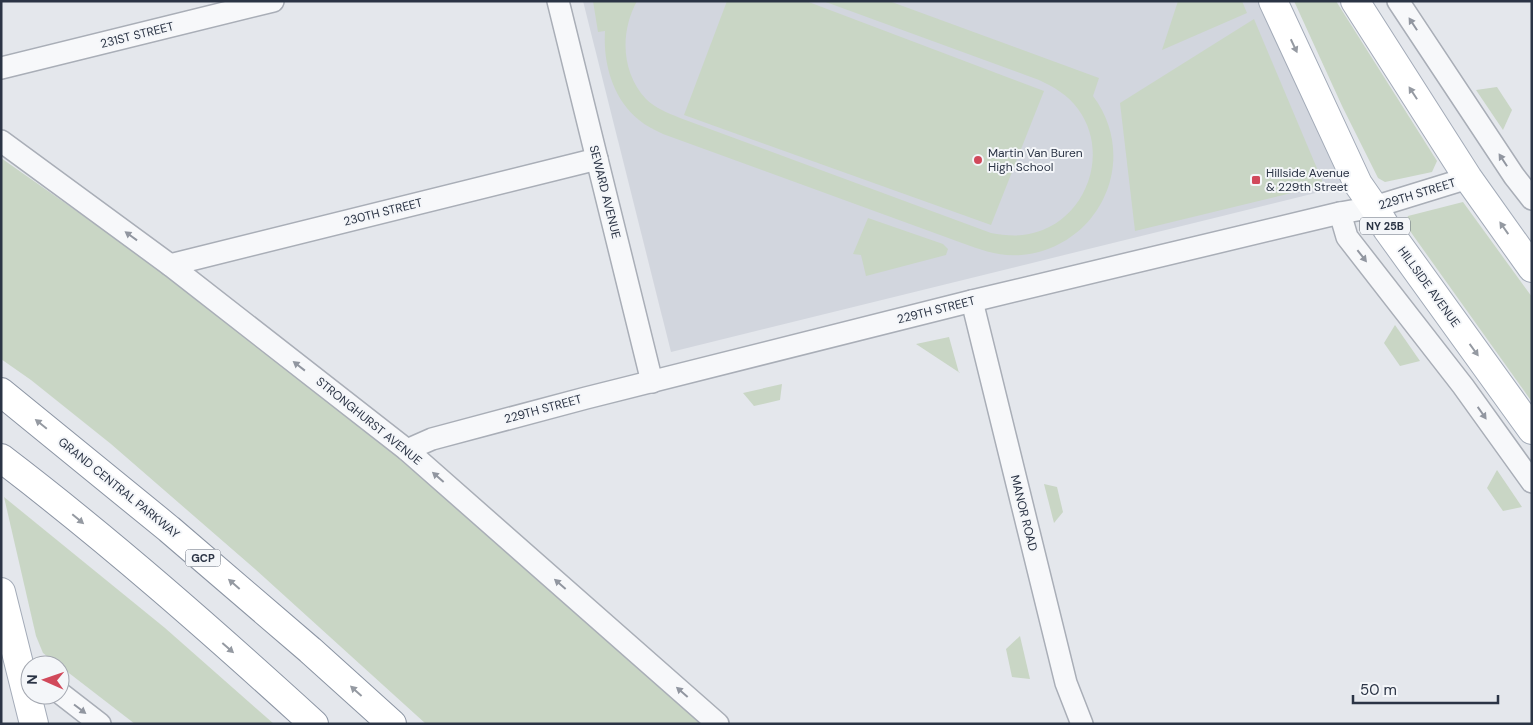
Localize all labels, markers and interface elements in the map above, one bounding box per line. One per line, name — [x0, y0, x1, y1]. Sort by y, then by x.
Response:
one-way arrow — [1408, 17, 1418, 31]
street label: 231ST STREET — [99, 18, 176, 52]
one-way arrow — [1289, 38, 1298, 53]
one-way arrow — [1409, 86, 1418, 99]
street label: SEWARD AVENUE — [586, 144, 624, 241]
place label: Martin Van Buren High School — [988, 145, 1083, 175]
one-way arrow — [1498, 153, 1508, 166]
marker: Martin Van Buren High School — [972, 154, 984, 166]
place label: Hillside Avenue & 229th Street — [1266, 165, 1350, 195]
marker: Hillside Avenue & 229th Street — [1250, 174, 1262, 186]
street label: 229TH STREET — [1376, 175, 1458, 213]
street label: 230TH STREET — [342, 194, 424, 230]
road number: NY 25B — [1360, 218, 1410, 235]
one-way arrow — [1498, 222, 1509, 235]
one-way arrow — [124, 231, 138, 241]
street label: HILLSIDE AVENUE — [1394, 244, 1464, 331]
one-way arrow — [1357, 249, 1367, 263]
street label: 229TH STREET — [895, 293, 977, 327]
one-way arrow — [1469, 343, 1479, 357]
one-way arrow — [293, 360, 306, 371]
street label: STRONGHURST AVENUE — [313, 373, 425, 469]
street label: 229TH STREET — [502, 391, 584, 427]
one-way arrow — [1477, 406, 1487, 419]
one-way arrow — [35, 419, 48, 430]
street label: GRAND CENTRAL PARKWAY — [55, 434, 183, 542]
one-way arrow — [432, 471, 444, 483]
street label: MANOR ROAD — [1007, 473, 1041, 553]
one-way arrow — [71, 514, 84, 525]
road number: GCP — [186, 550, 220, 566]
one-way arrow — [228, 578, 240, 590]
one-way arrow — [553, 579, 566, 590]
one-way arrow — [221, 642, 234, 653]
north arrow — [20, 655, 70, 705]
scale bar — [1353, 672, 1498, 704]
text: N — [23, 674, 41, 685]
text: 50 m — [1360, 680, 1397, 700]
one-way arrow — [350, 685, 362, 697]
one-way arrow — [675, 686, 688, 697]
one-way arrow — [73, 703, 86, 714]

